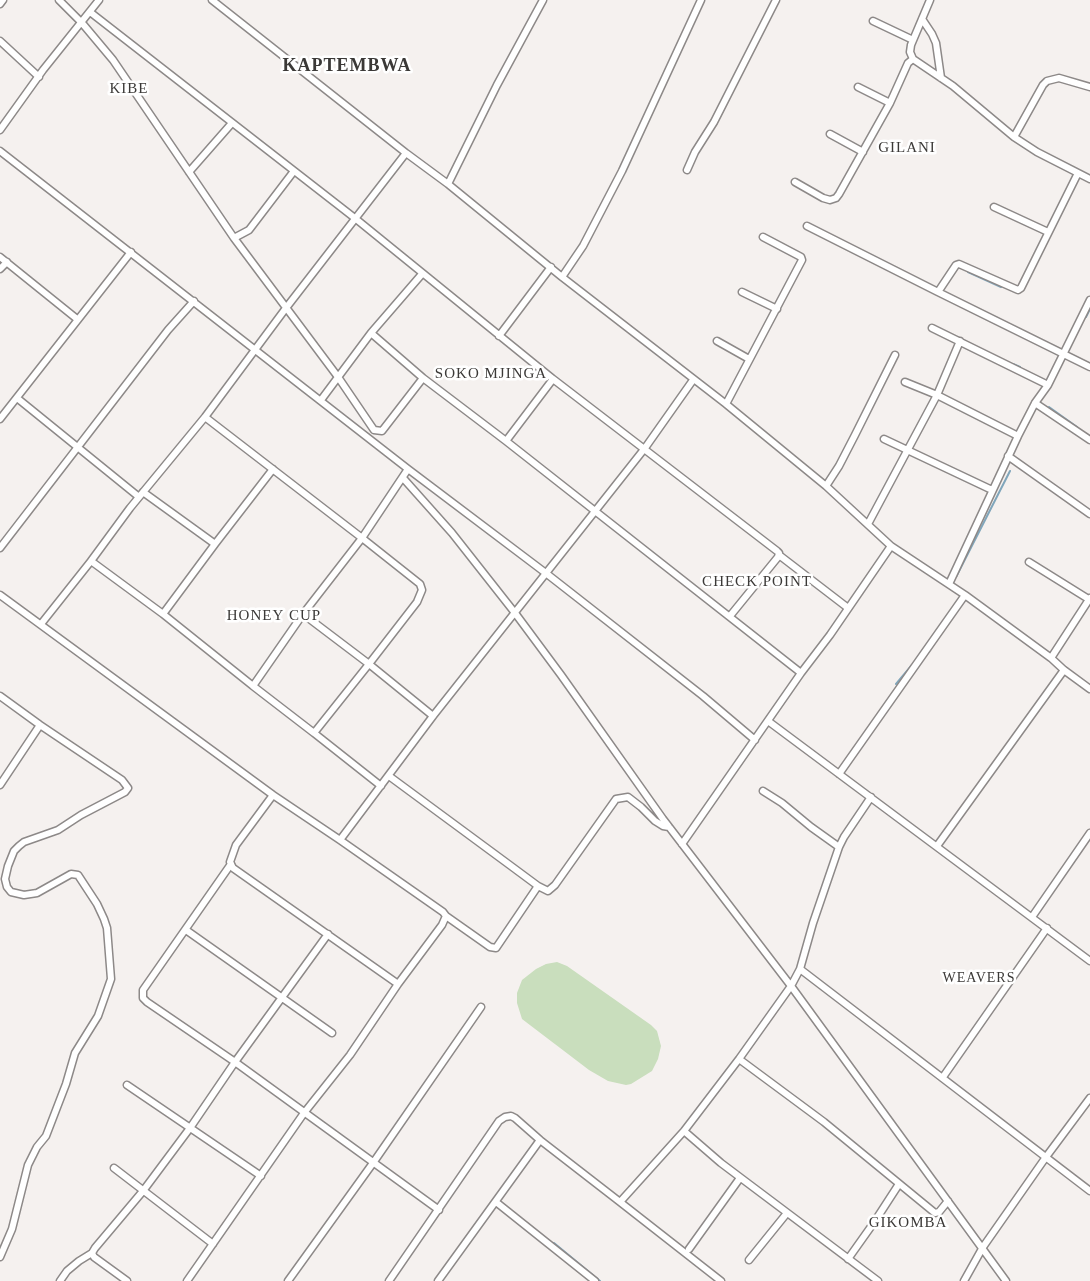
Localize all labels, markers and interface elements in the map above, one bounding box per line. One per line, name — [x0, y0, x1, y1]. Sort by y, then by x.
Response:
district label: KAPTEMBWA — [281, 55, 413, 77]
district label: KIBE — [109, 80, 149, 98]
district label: GILANI — [877, 139, 937, 157]
district label: SOKO MJINGA — [433, 365, 549, 383]
district label: CHECK POINT — [701, 573, 813, 591]
district label: HONEY CUP — [226, 607, 322, 625]
district label: WEAVERS — [942, 970, 1016, 986]
district label: GIKOMBA — [868, 1214, 948, 1232]

